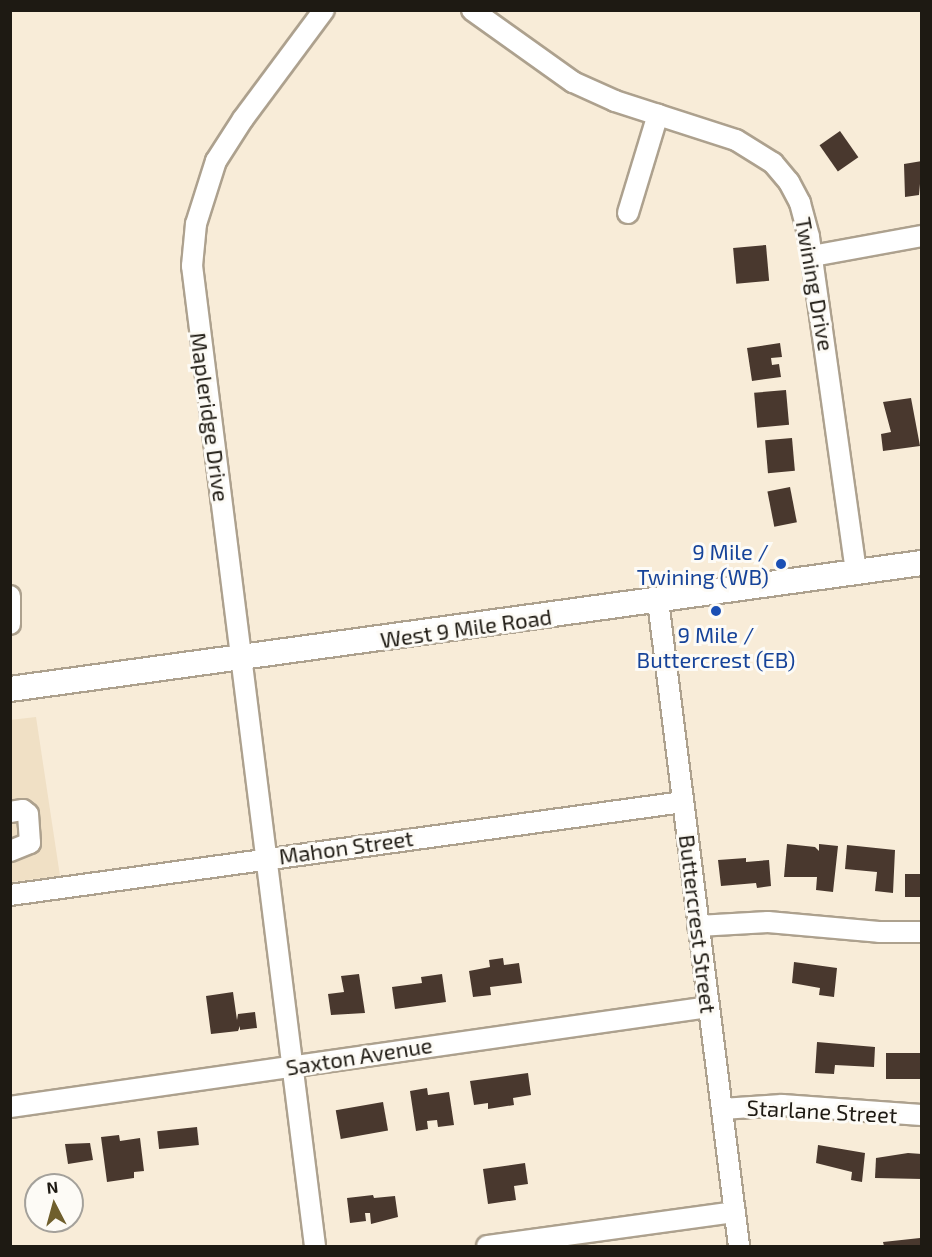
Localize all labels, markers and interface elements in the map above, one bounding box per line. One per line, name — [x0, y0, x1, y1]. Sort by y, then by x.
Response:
street label: Twining Drive — [790, 215, 840, 353]
street label: Mapleridge Drive — [185, 331, 235, 503]
place label: 9 Mile / Twining (WB) — [637, 538, 769, 590]
marker: 9 Mile / Twining (WB) — [774, 557, 788, 571]
street label: West 9 Mile Road — [379, 603, 553, 653]
marker: 9 Mile / Buttercrest (EB) — [709, 604, 723, 618]
place label: 9 Mile / Buttercrest (EB) — [637, 621, 795, 672]
street label: Mahon Street — [277, 825, 415, 869]
street label: Buttercrest Street — [674, 833, 722, 1015]
street label: Saxton Avenue — [284, 1031, 434, 1081]
street label: Starlane Street — [746, 1094, 898, 1128]
north arrow — [24, 1173, 84, 1233]
text: N — [46, 1177, 59, 1197]

